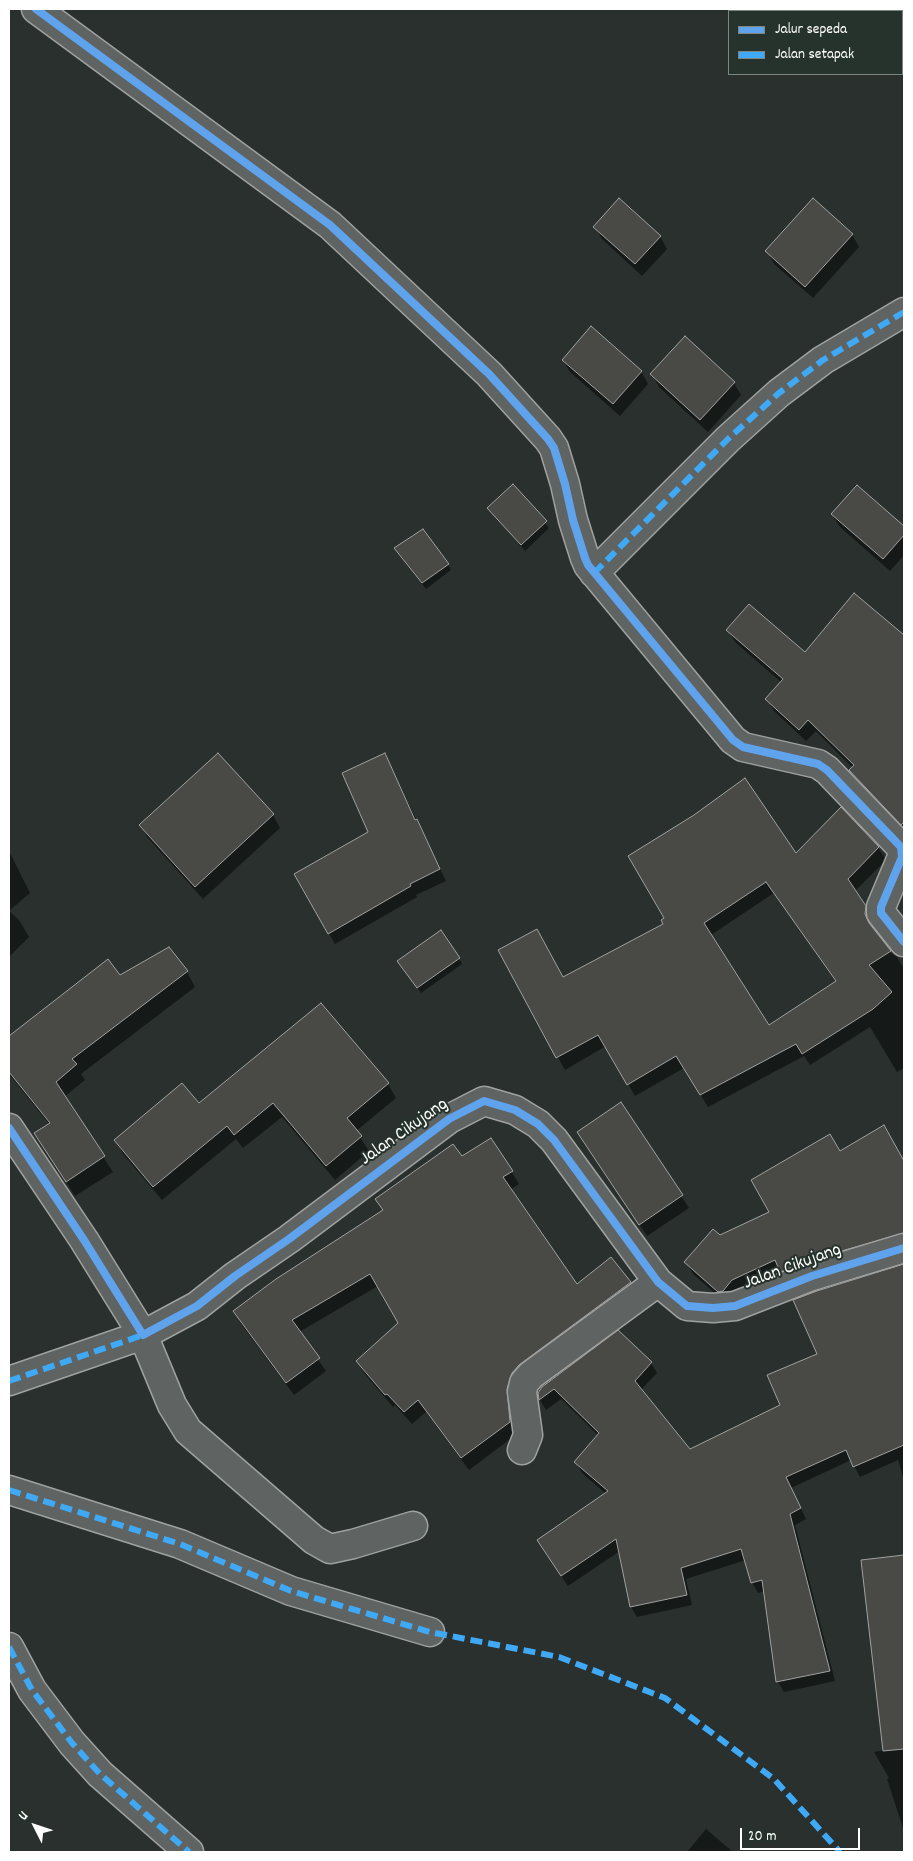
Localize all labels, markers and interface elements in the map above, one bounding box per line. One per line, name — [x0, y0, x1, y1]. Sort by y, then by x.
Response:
legend — [728, 10, 903, 75]
text: Jalur sepeda — [775, 19, 847, 41]
text: Jalan setapak — [775, 44, 854, 66]
street label: Jalan Cikujang — [357, 1094, 453, 1172]
street label: Jalan Cikujang — [741, 1240, 845, 1296]
north arrow — [10, 1801, 60, 1851]
text: U — [14, 1807, 33, 1825]
scale bar — [743, 1818, 863, 1850]
text: 20 m — [748, 1826, 776, 1848]

